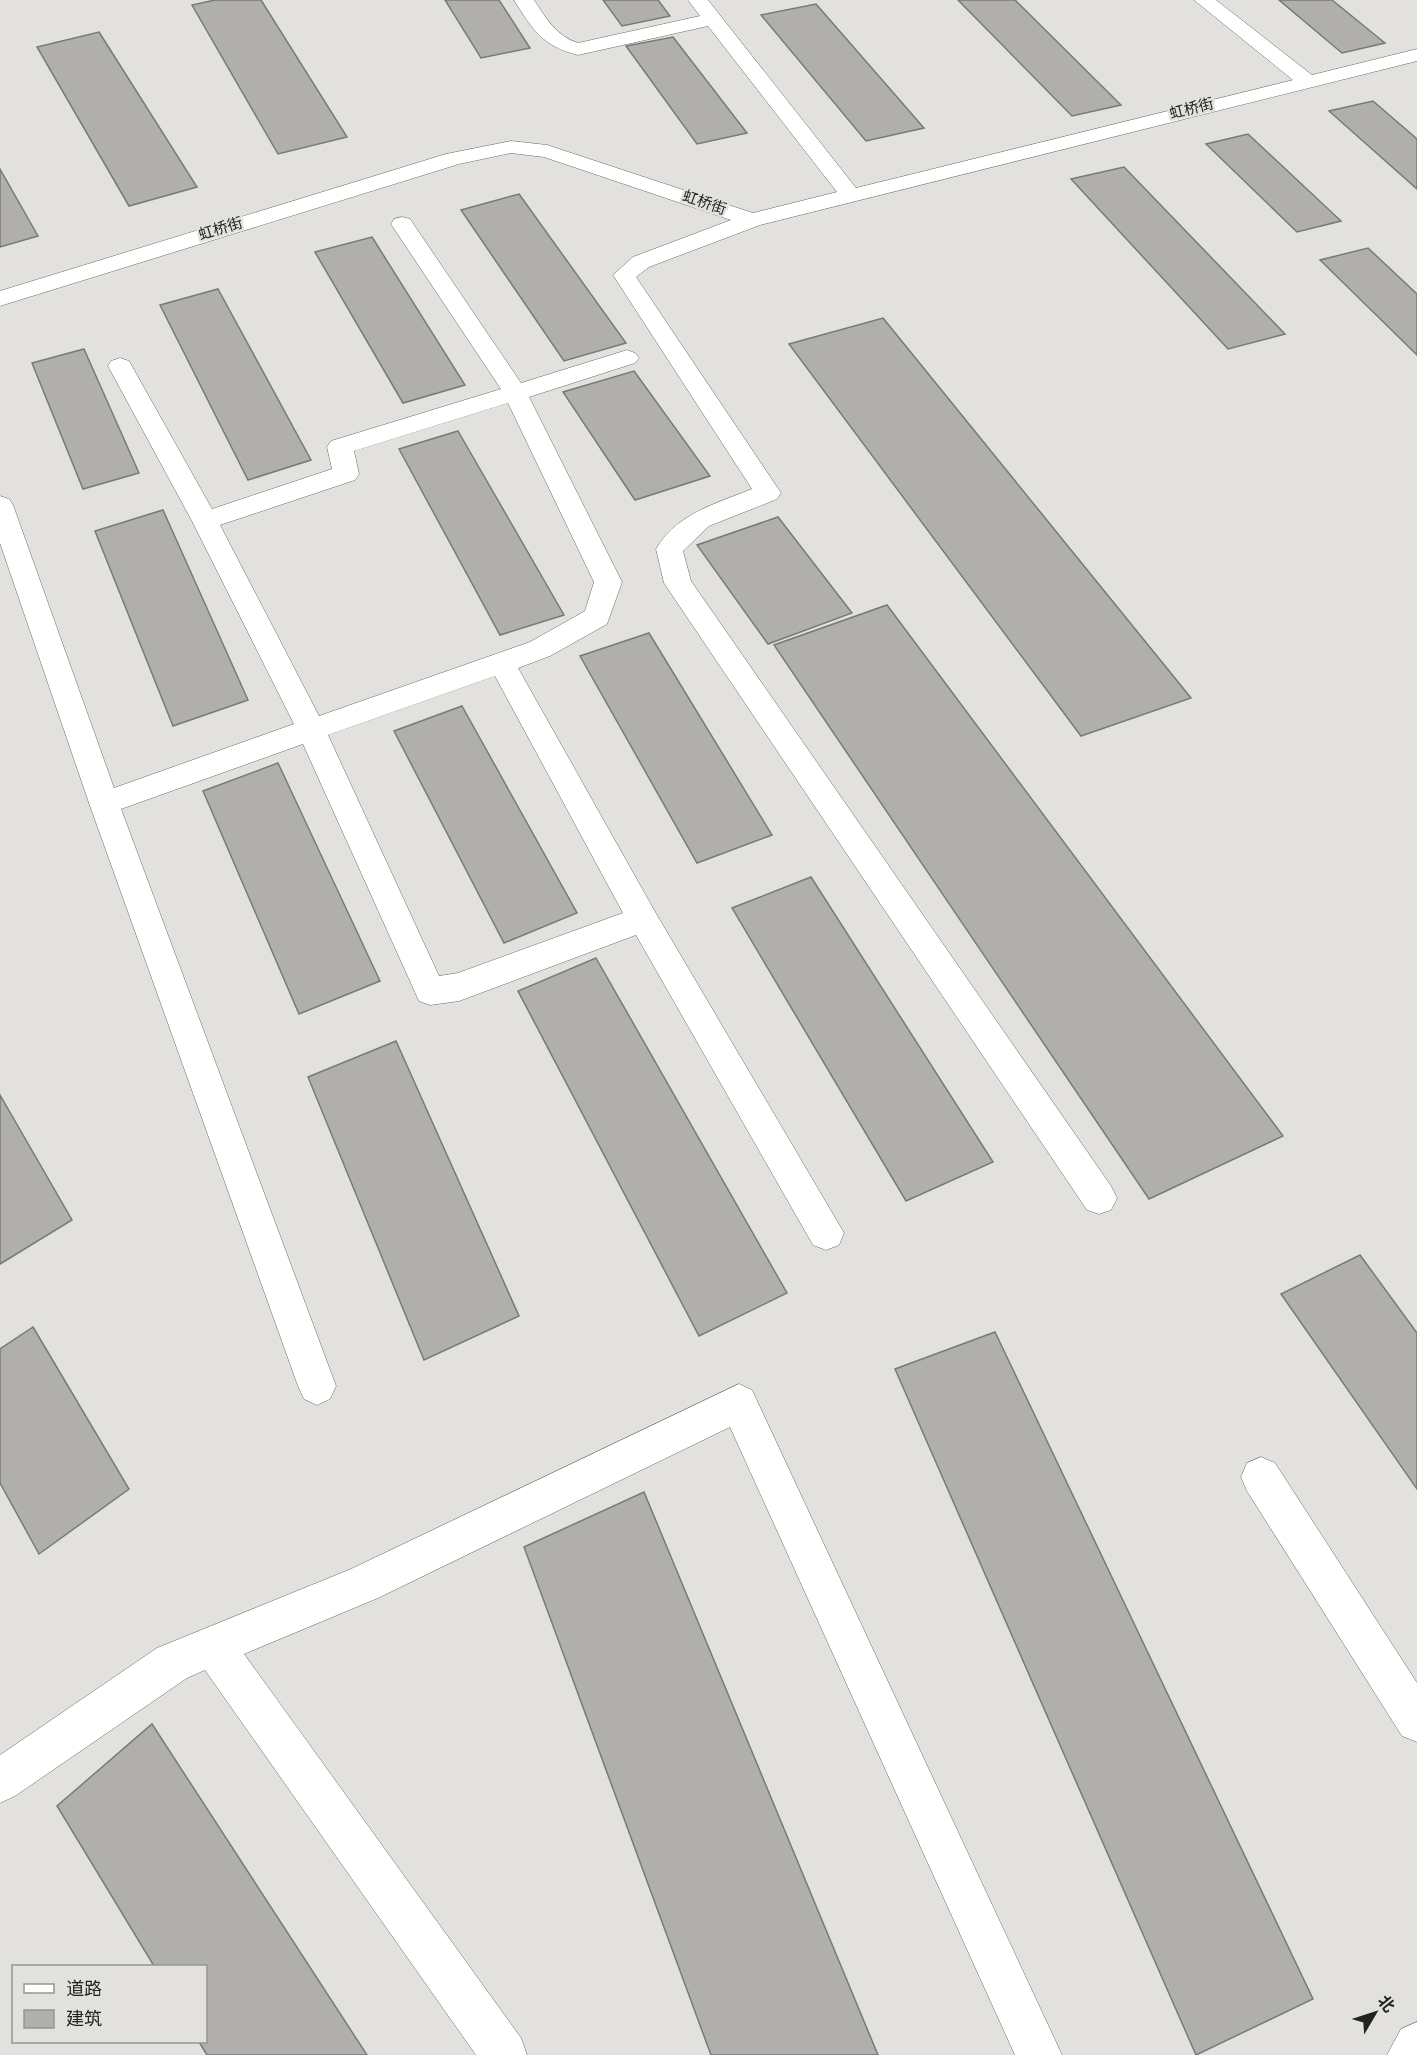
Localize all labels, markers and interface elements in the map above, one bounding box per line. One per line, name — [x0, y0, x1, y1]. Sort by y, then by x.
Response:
street label: 虹桥街 — [1168, 95, 1216, 125]
street label: 虹桥街 — [680, 188, 728, 220]
street label: 虹桥街 — [197, 214, 245, 246]
legend — [12, 1965, 207, 2043]
text: 道路 — [66, 1979, 102, 2002]
north arrow — [1345, 1983, 1405, 2043]
text: 北 — [1372, 1992, 1398, 2017]
text: 建筑 — [66, 2009, 102, 2032]

